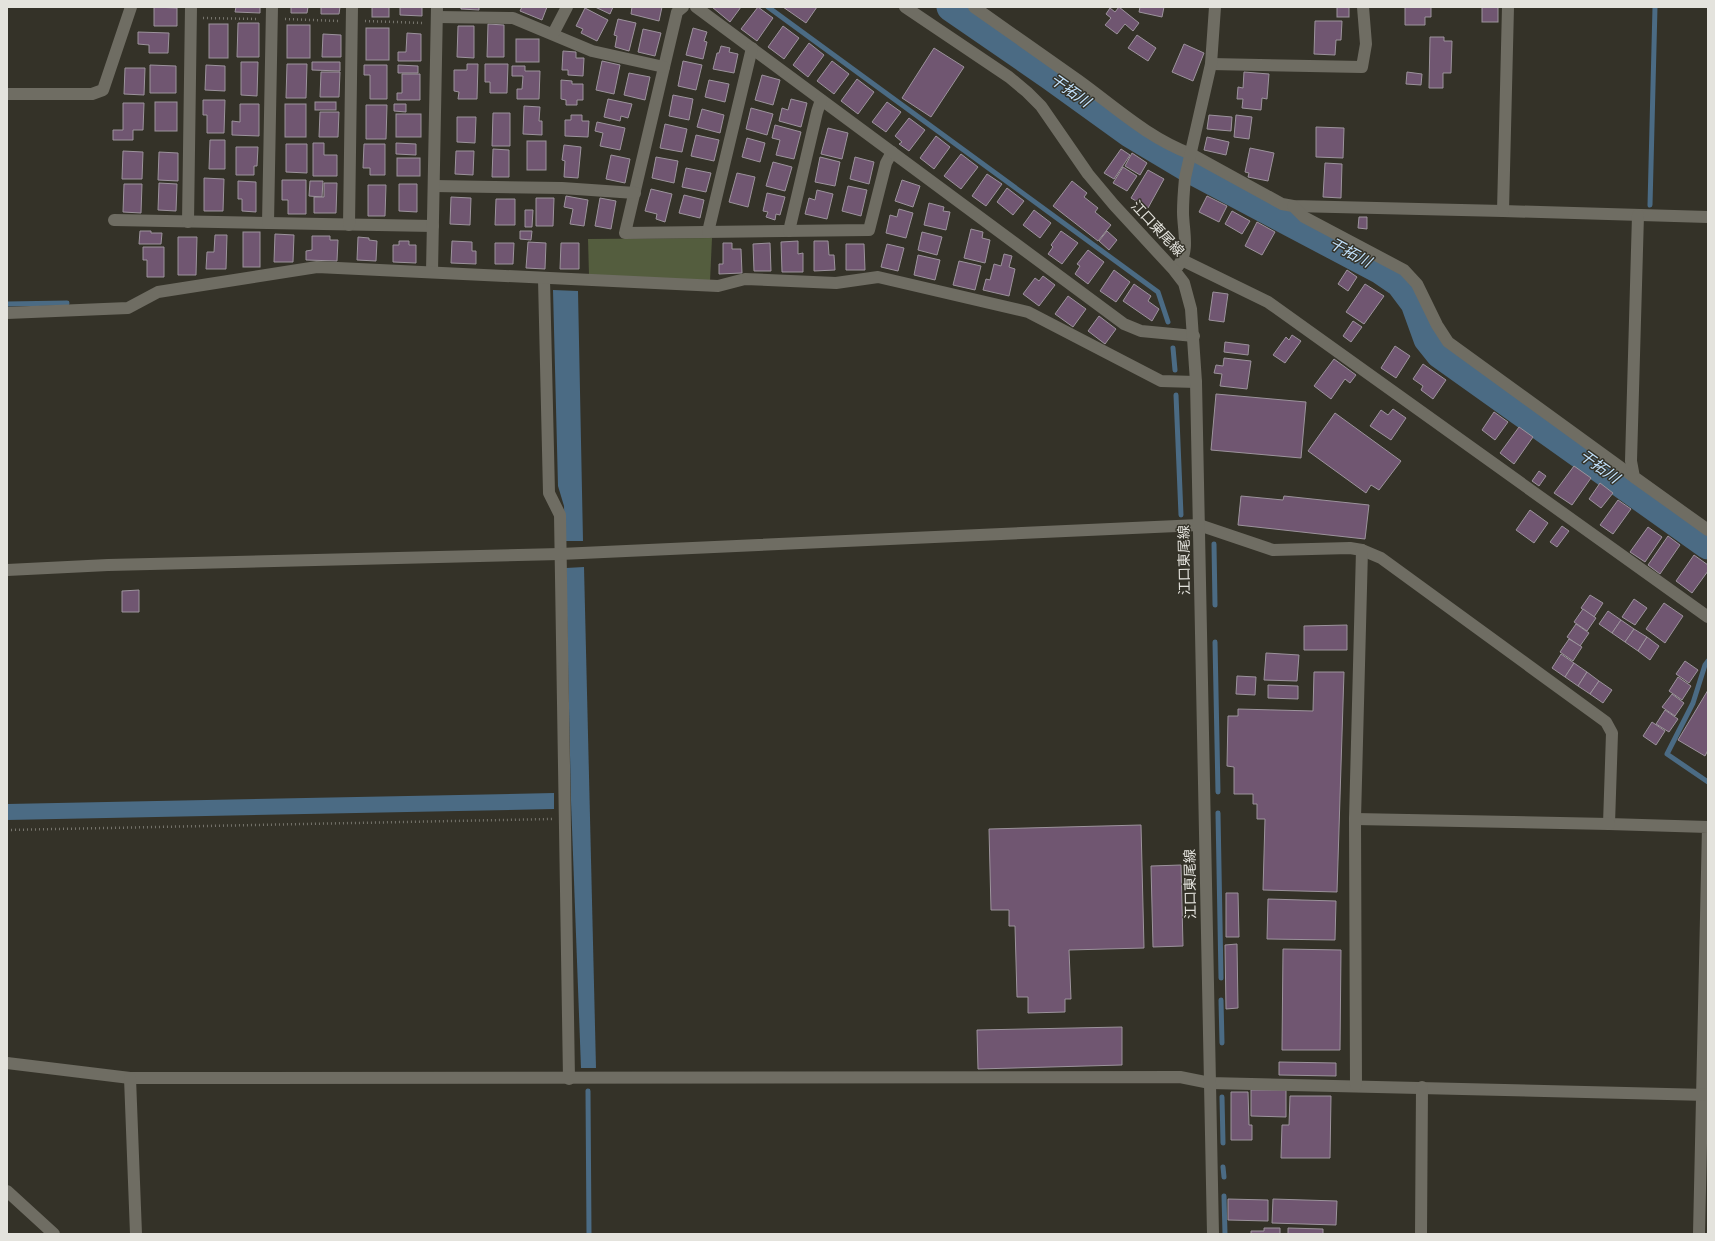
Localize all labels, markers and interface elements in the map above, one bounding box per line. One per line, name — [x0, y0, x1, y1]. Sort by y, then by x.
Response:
water label: 干拓川 — [1047, 71, 1095, 111]
street label: 江口東尾線 — [1128, 198, 1187, 259]
water label: 干拓川 — [1327, 235, 1376, 271]
water label: 干拓川 — [1576, 447, 1624, 487]
street label: 江口東尾線 — [1176, 525, 1193, 595]
street label: 江口東尾線 — [1182, 849, 1199, 919]

